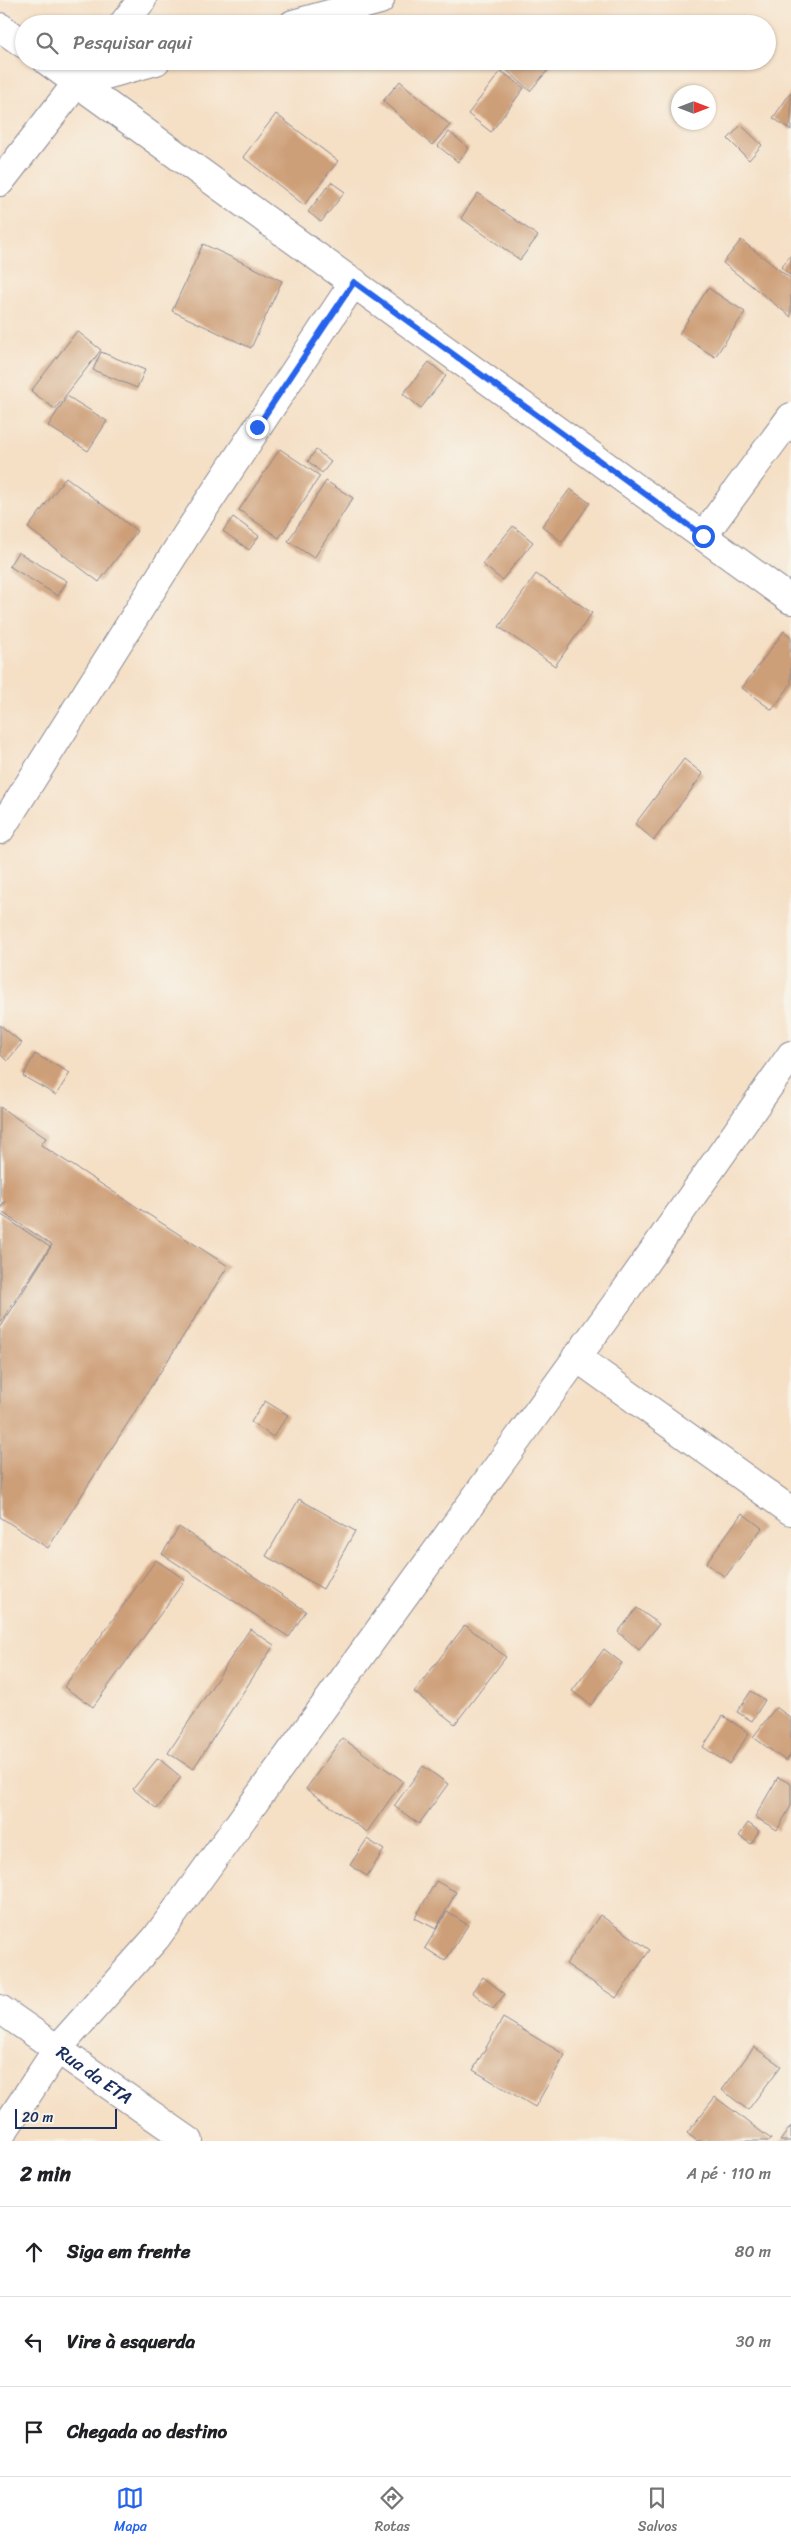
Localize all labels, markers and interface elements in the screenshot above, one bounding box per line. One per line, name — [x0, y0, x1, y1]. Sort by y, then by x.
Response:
search box — [15, 15, 776, 70]
text: Pesquisar aqui — [73, 26, 192, 59]
icon: search — [33, 29, 61, 57]
north arrow — [671, 85, 716, 130]
route end — [246, 416, 269, 439]
route start — [692, 525, 715, 548]
street label: Rua da ETA — [49, 2037, 139, 2113]
text: 20 m — [22, 2105, 53, 2130]
scale bar — [15, 2106, 118, 2129]
text: 2 min — [20, 2155, 71, 2193]
text: A pé · 110 m — [687, 2159, 771, 2188]
text: Siga em frente — [67, 2235, 190, 2268]
text: 80 m — [735, 2237, 771, 2266]
icon: ahead — [20, 2238, 48, 2266]
text: Vire à esquerda — [67, 2325, 195, 2358]
text: 30 m — [736, 2327, 771, 2356]
icon: left — [20, 2328, 48, 2356]
text: Chegada ao destino — [67, 2415, 227, 2448]
icon: arrive — [20, 2418, 48, 2446]
tab: Mapa — [114, 2484, 147, 2539]
tab: Rotas — [375, 2484, 410, 2539]
tab: Salvos — [638, 2484, 677, 2539]

